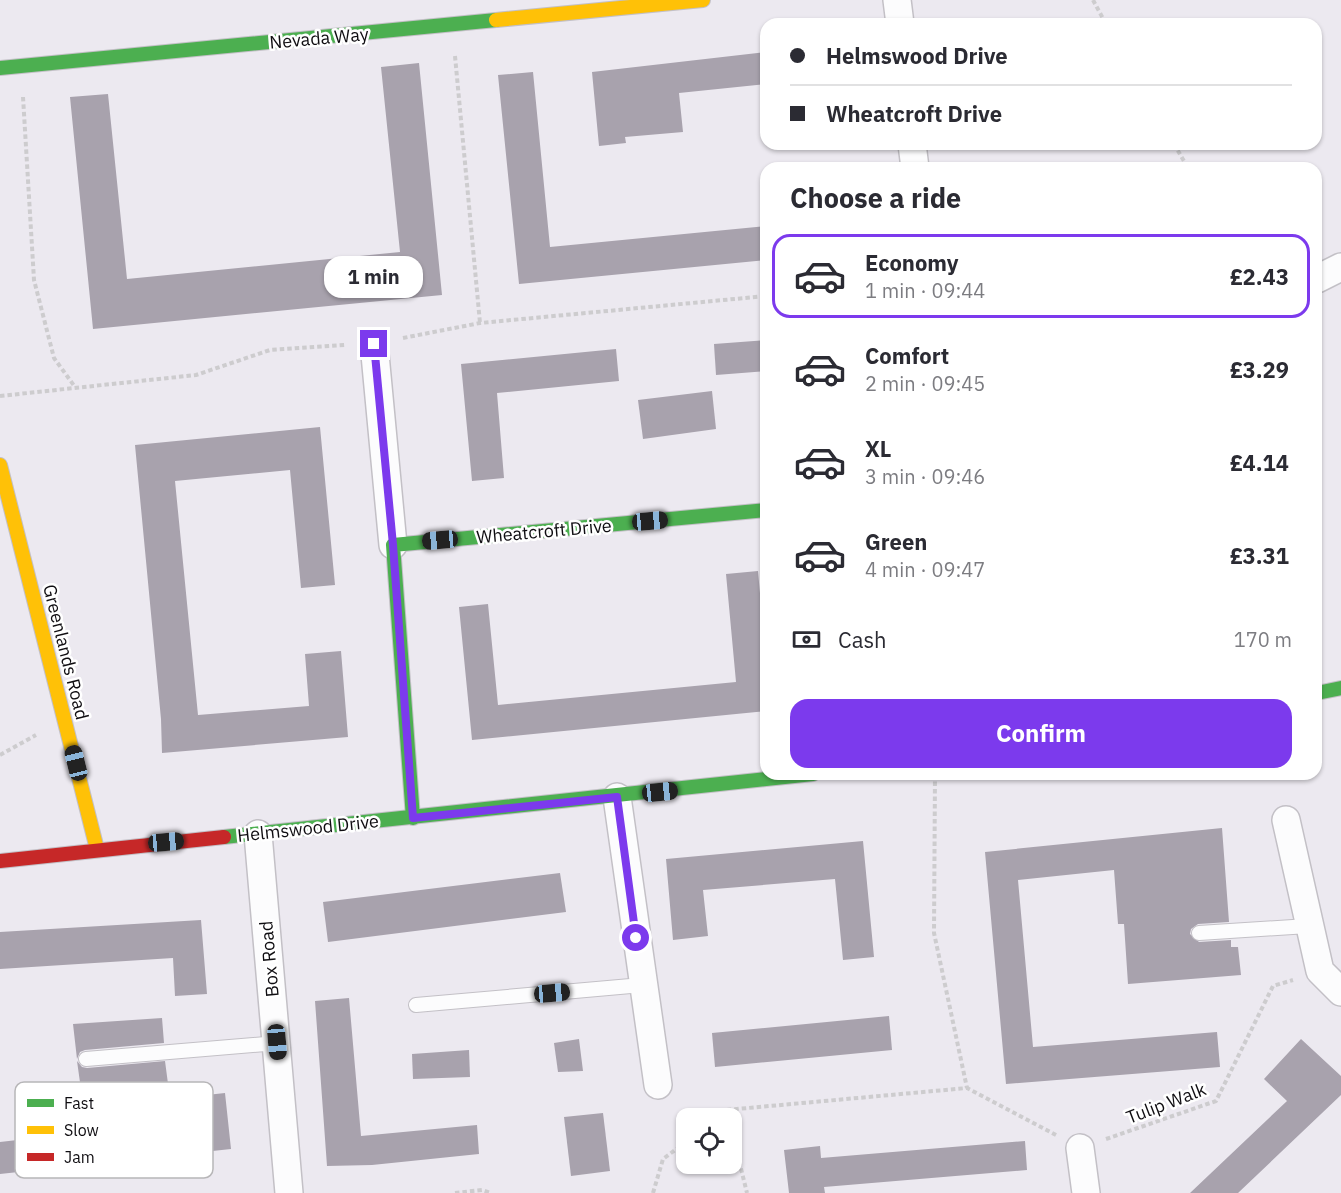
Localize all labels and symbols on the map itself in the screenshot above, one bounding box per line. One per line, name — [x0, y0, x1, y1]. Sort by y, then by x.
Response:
street label: Nevada Way — [268, 22, 370, 54]
callout: 1 min — [324, 257, 424, 299]
route end — [360, 330, 387, 357]
car — [631, 510, 669, 532]
street label: Wheatcroft Drive — [475, 514, 613, 548]
car — [421, 529, 459, 551]
street label: Greenlands Road — [38, 582, 94, 722]
car — [63, 743, 89, 783]
car — [641, 781, 679, 803]
street label: Helmswood Drive — [236, 809, 380, 847]
car — [147, 831, 185, 853]
street label: Box Road — [254, 920, 284, 998]
route start — [622, 924, 649, 951]
car — [533, 982, 571, 1004]
car — [266, 1023, 288, 1061]
street label: Tulip Walk — [1123, 1077, 1210, 1129]
legend — [15, 1082, 213, 1178]
text: Fast — [64, 1093, 94, 1113]
text: Slow — [64, 1120, 99, 1140]
text: Jam — [64, 1147, 95, 1167]

